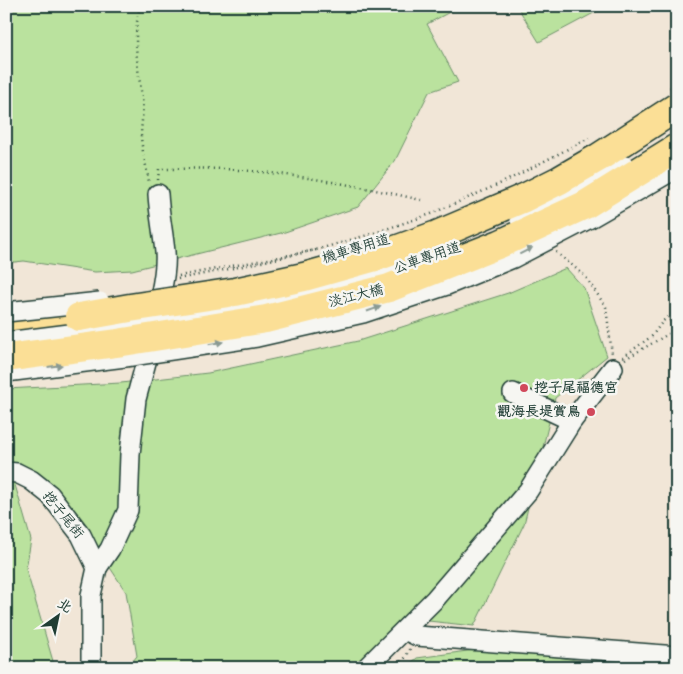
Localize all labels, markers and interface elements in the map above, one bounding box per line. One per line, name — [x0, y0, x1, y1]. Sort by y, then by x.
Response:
street label: 機車專用道 — [320, 229, 392, 269]
street label: 公車專用道 — [391, 237, 463, 279]
one-way arrow — [519, 247, 533, 255]
street label: 淡江大橋 — [326, 280, 386, 312]
one-way arrow — [367, 305, 382, 313]
one-way arrow — [208, 339, 224, 347]
one-way arrow — [47, 362, 63, 370]
place label: 挖子尾福德宮 — [534, 378, 618, 398]
marker: 挖子尾福德宮 — [518, 382, 530, 394]
place label: 觀海長堤賞鳥 — [497, 402, 581, 422]
marker: 觀海長堤賞鳥 — [585, 406, 597, 418]
street label: 挖子尾街 — [38, 487, 88, 543]
north arrow — [32, 592, 82, 642]
text: 北 — [53, 594, 76, 618]

